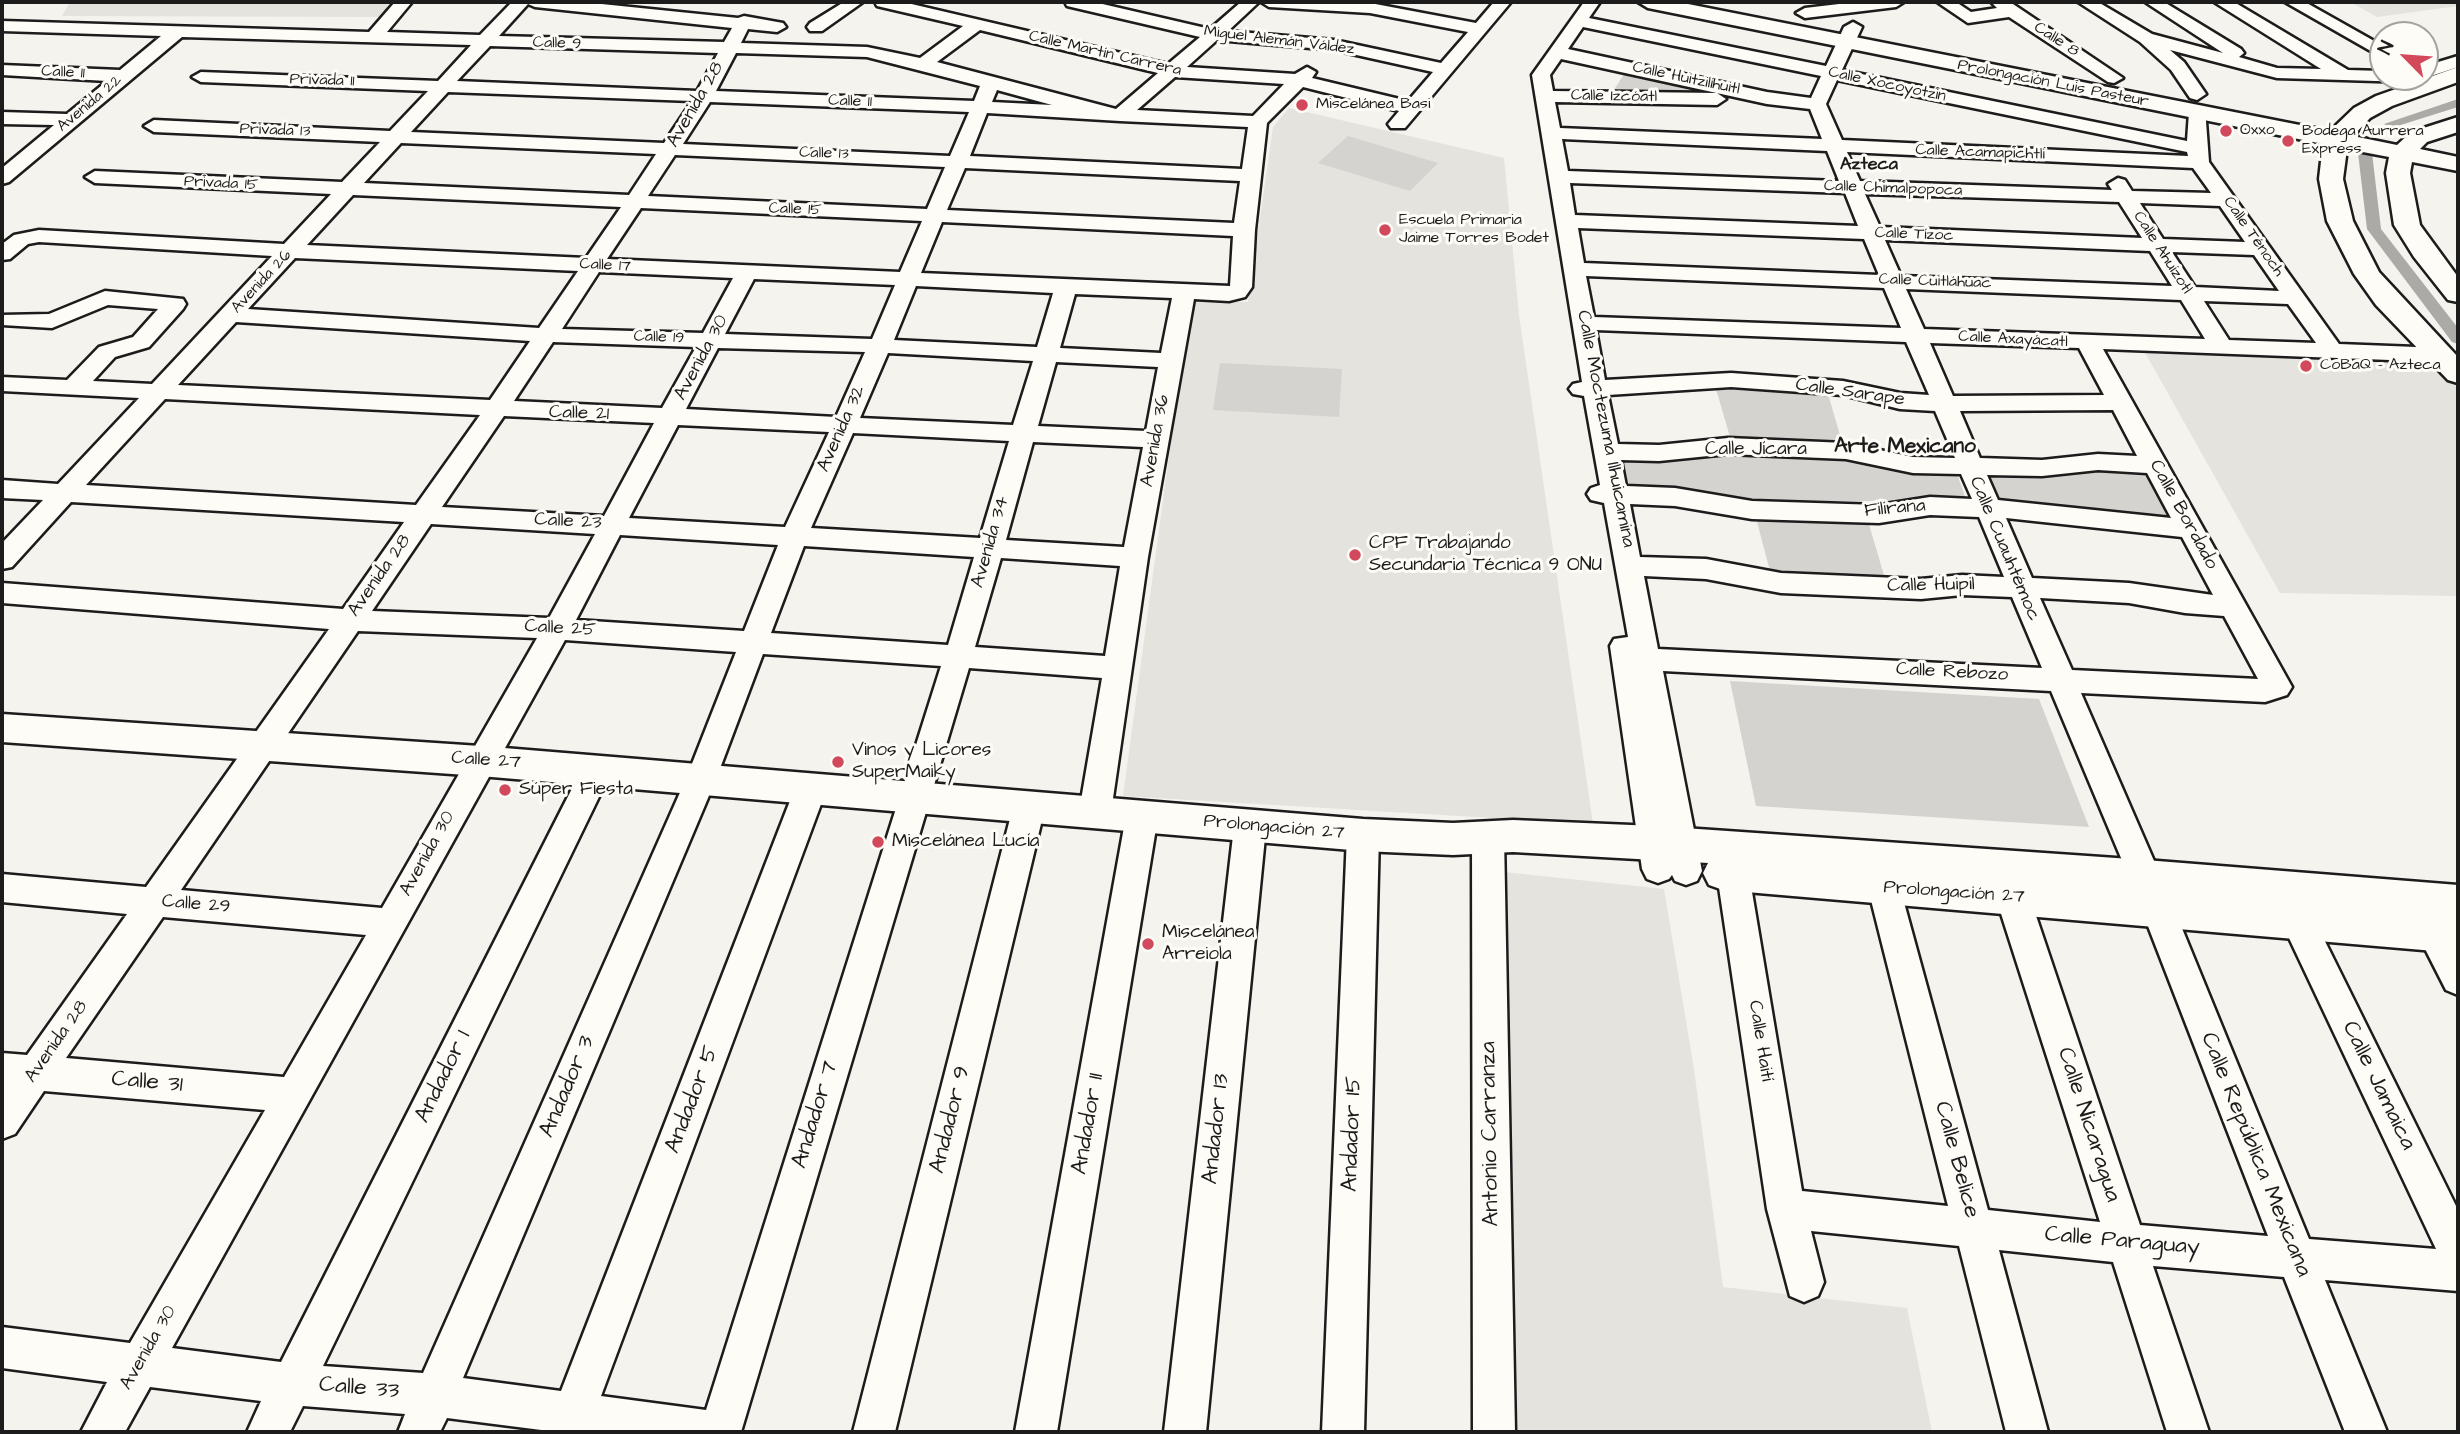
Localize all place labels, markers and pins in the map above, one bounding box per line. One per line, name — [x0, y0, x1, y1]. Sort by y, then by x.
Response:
place label: Miscelánea Basi — [1316, 95, 1430, 115]
marker: Miscelánea Basi — [1294, 97, 1310, 113]
place label: Oxxo — [2240, 121, 2275, 141]
place label: Bodega Aurrera Express — [2302, 122, 2424, 160]
marker: Oxxo — [2218, 123, 2234, 139]
marker: Bodega Aurrera Express — [2280, 133, 2296, 149]
place label: Escuela Primaria Jaime Torres Bodet — [1399, 211, 1549, 249]
marker: Escuela Primaria Jaime Torres Bodet — [1377, 222, 1393, 238]
place label: CoBaQ - Azteca — [2320, 356, 2441, 376]
marker: CoBaQ - Azteca — [2298, 358, 2314, 374]
place label: CPF Trabajando Secundaria Técnica 9 ONU — [1369, 533, 1602, 577]
marker: CPF Trabajando Secundaria Técnica 9 ONU — [1347, 547, 1363, 563]
place label: Vinos y Licores SuperMaiky — [852, 740, 991, 784]
marker: Vinos y Licores SuperMaiky — [830, 754, 846, 770]
place label: Súper Fiesta — [519, 779, 633, 801]
marker: Súper Fiesta — [497, 782, 513, 798]
place label: Miscelánea Lucía — [892, 831, 1040, 853]
marker: Miscelánea Lucía — [870, 834, 886, 850]
place label: Miscelánea Arreiola — [1162, 922, 1255, 966]
marker: Miscelánea Arreiola — [1140, 936, 1156, 952]

